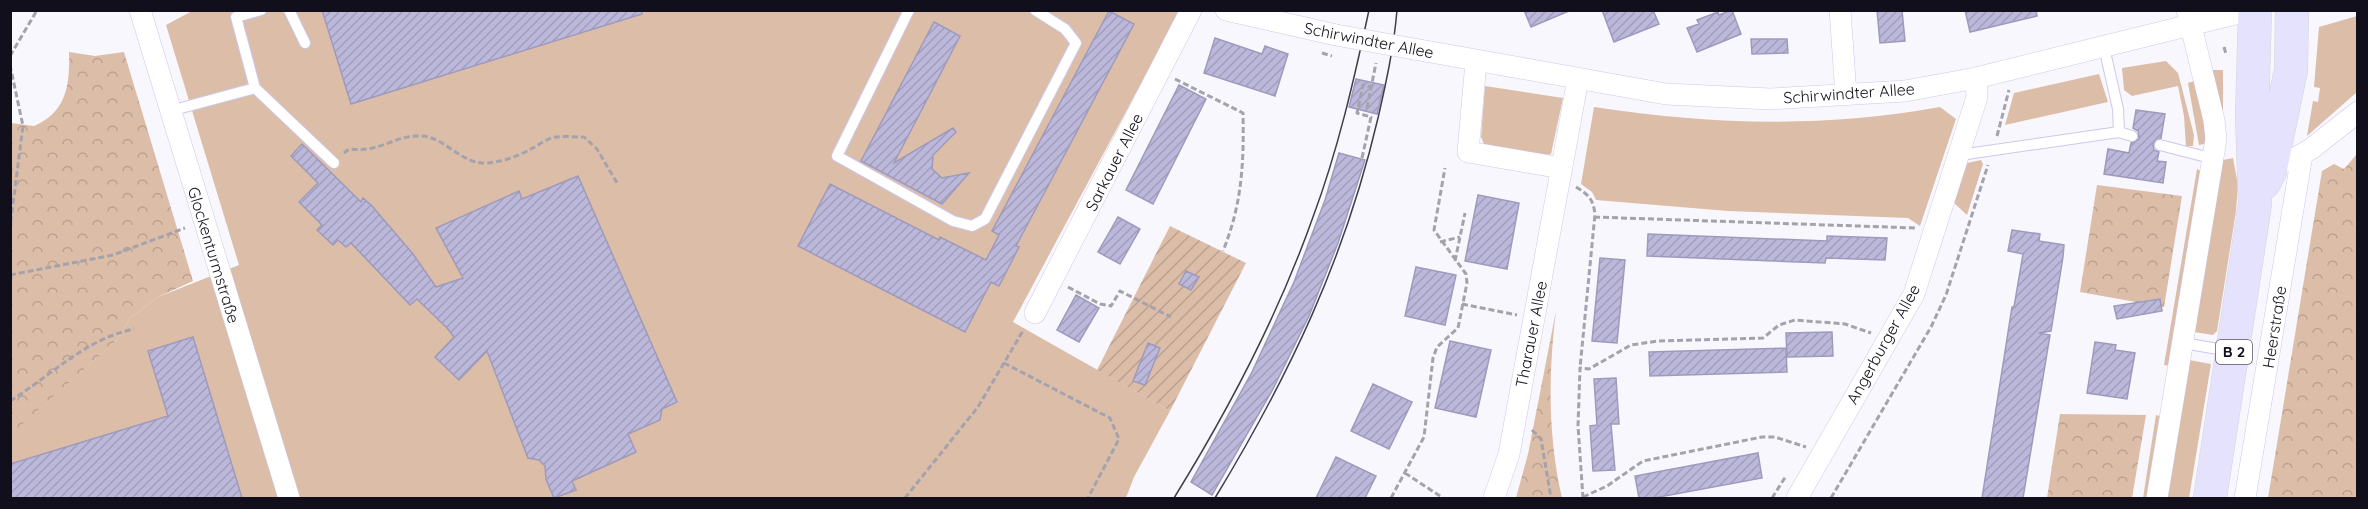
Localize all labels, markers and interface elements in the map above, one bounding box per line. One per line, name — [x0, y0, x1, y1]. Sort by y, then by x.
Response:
street label: Schirwindter Allee — [1302, 18, 1436, 62]
street label: Schirwindter Allee — [1783, 78, 1915, 108]
street label: Sarkauer Allee — [1081, 110, 1147, 214]
street label: Glockenturmstraße — [184, 184, 244, 326]
street label: Tharauer Allee — [1511, 279, 1551, 389]
street label: Angerburger Allee — [1842, 281, 1924, 407]
street label: Heerstraße — [2258, 284, 2290, 370]
road number: B 2 — [2216, 340, 2252, 364]

